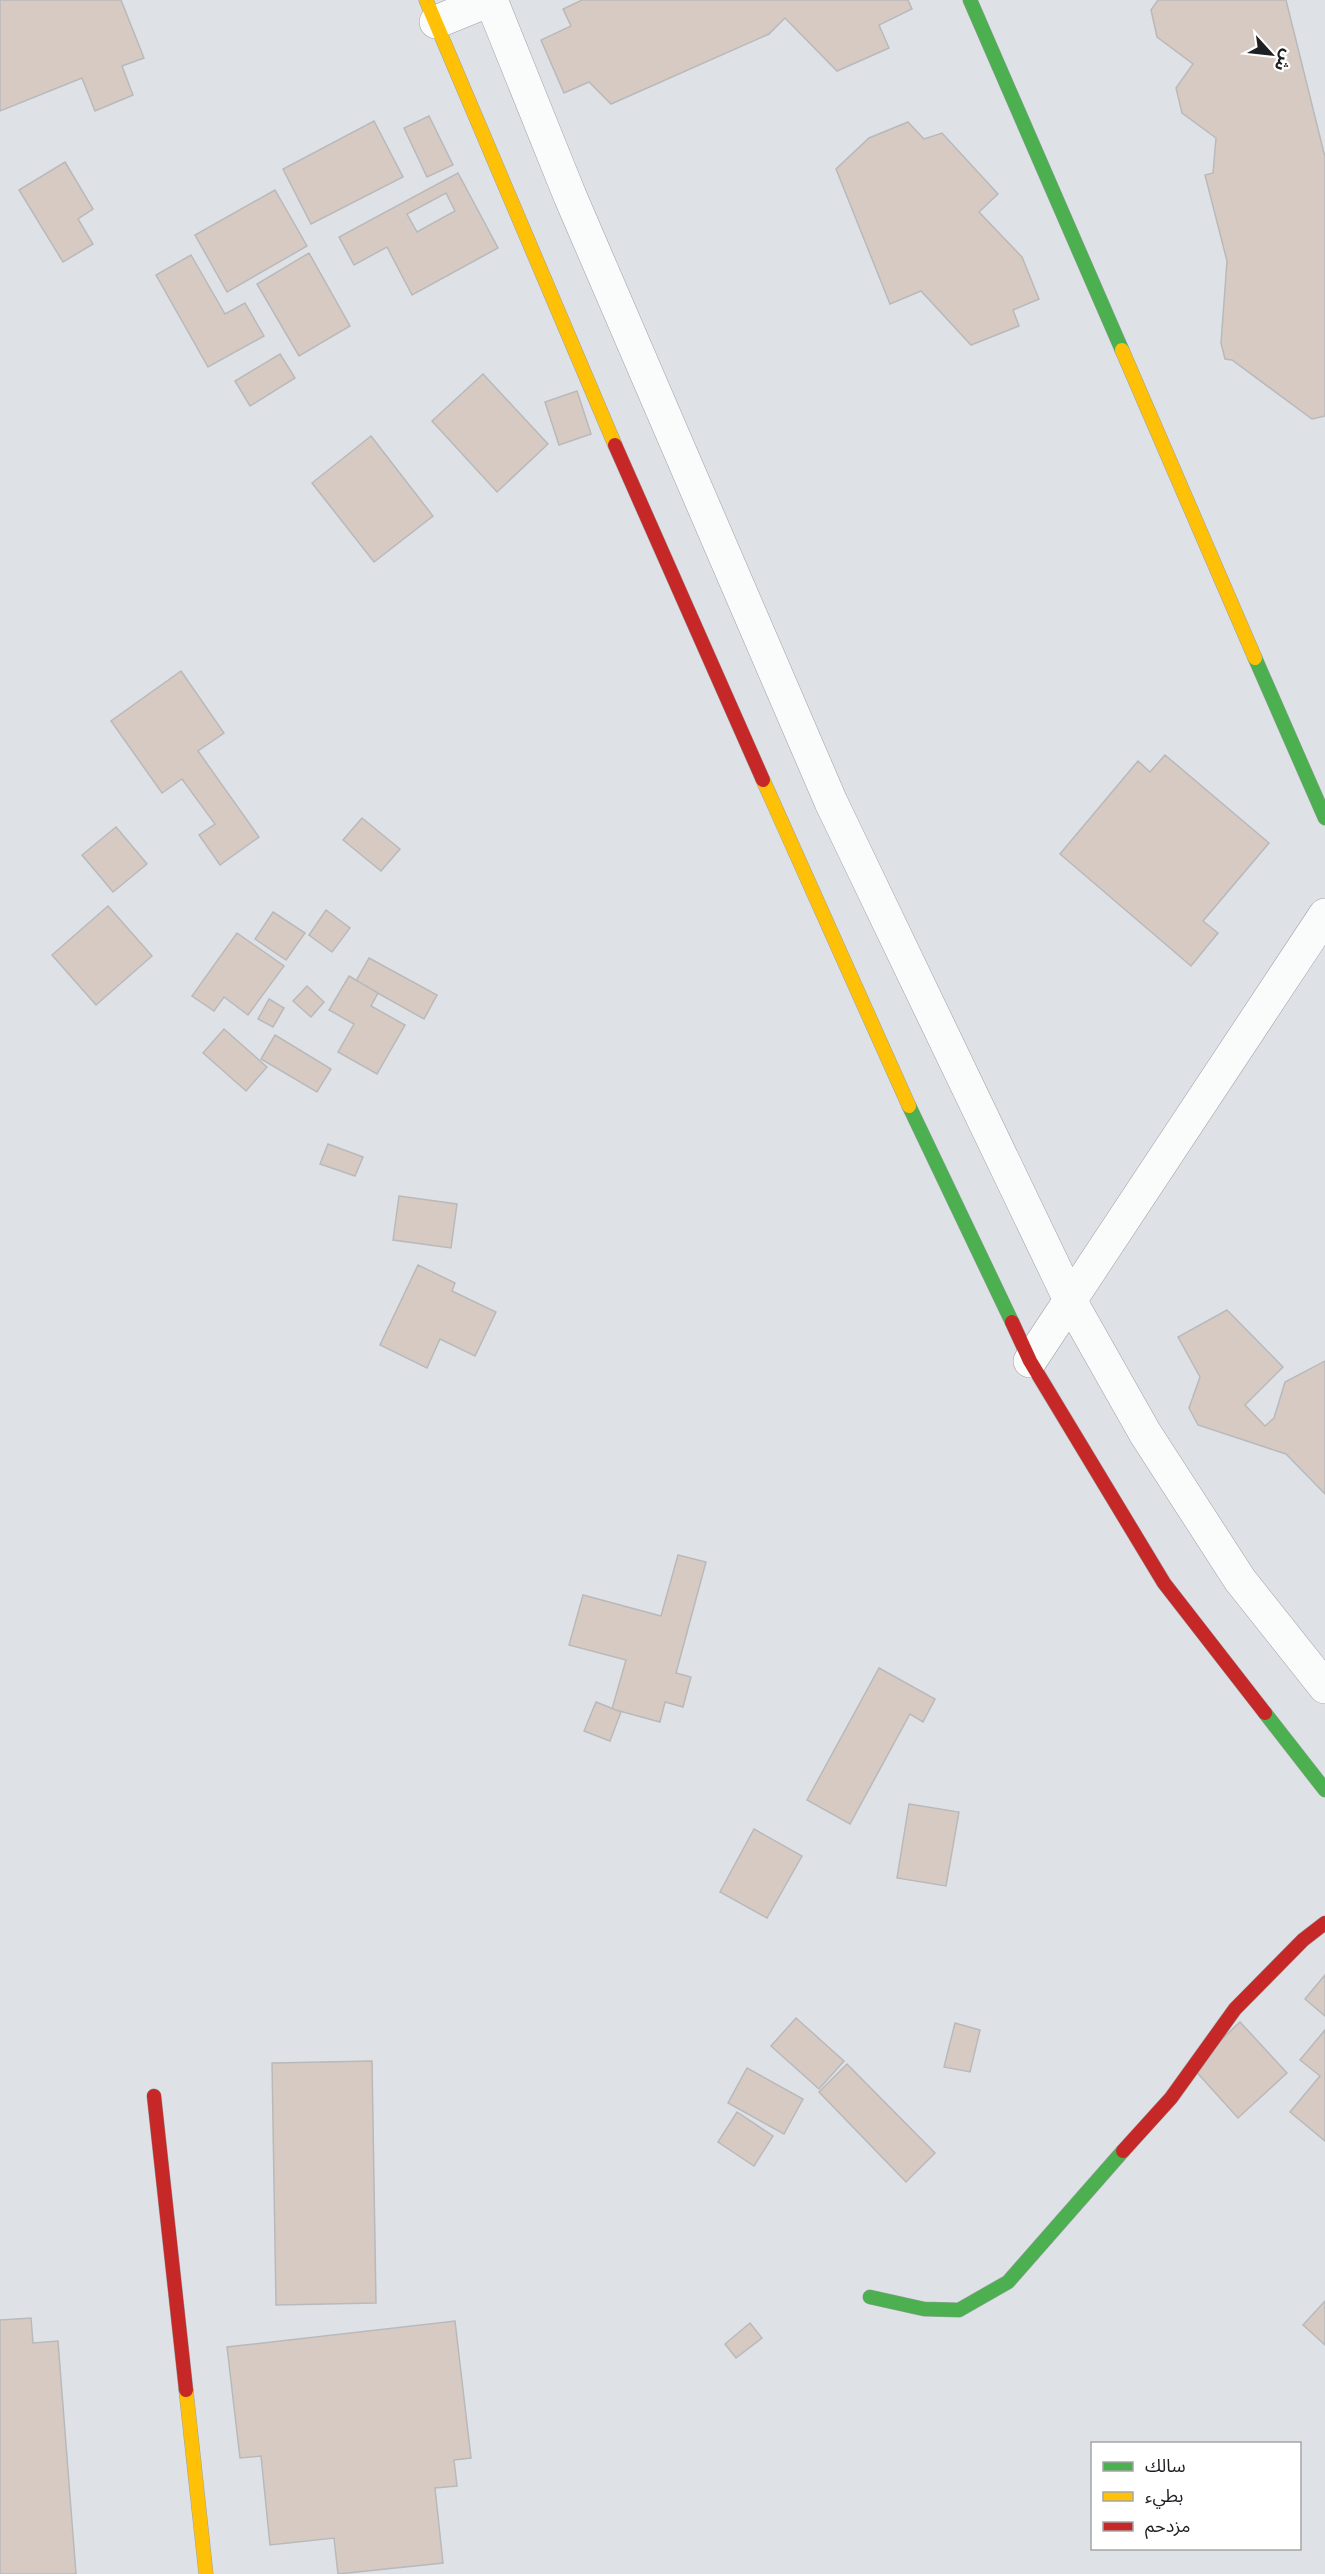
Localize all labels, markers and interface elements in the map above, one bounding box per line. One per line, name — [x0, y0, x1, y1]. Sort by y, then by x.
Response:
north arrow — [1241, 24, 1301, 84]
text: ش — [1270, 47, 1297, 75]
legend — [1091, 2442, 1301, 2550]
text: سالك — [1145, 2455, 1186, 2476]
text: بطيء — [1145, 2485, 1183, 2509]
text: مزدحم — [1145, 2515, 1190, 2539]

